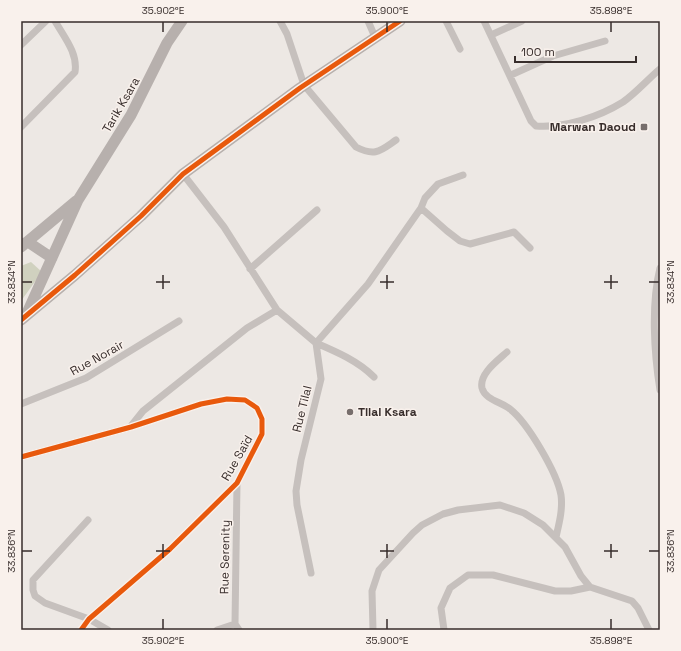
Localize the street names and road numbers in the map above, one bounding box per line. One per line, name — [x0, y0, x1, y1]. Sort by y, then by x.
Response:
street label: Tarik Ksara — [99, 74, 143, 136]
street label: Rue Norair — [67, 336, 127, 379]
street label: Rue Tilal — [288, 384, 316, 434]
street label: Rue Saïd — [218, 432, 256, 484]
street label: Rue Serenity — [216, 520, 234, 594]

